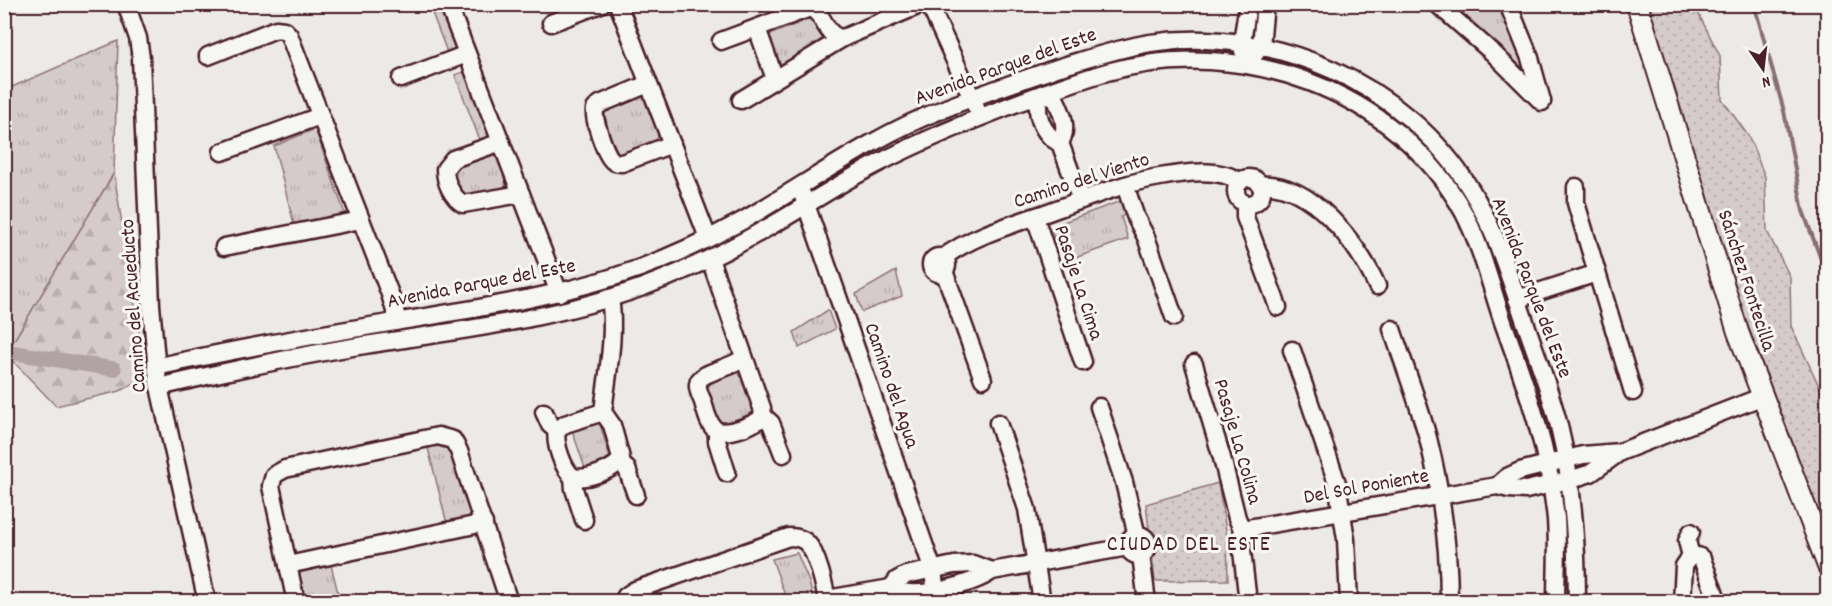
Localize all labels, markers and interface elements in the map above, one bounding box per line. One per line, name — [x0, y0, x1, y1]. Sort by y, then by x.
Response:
street label: Avenida Parque del Este — [911, 21, 1101, 115]
north arrow — [1733, 39, 1793, 99]
text: N — [1759, 69, 1773, 93]
street label: Camino del Viento — [1010, 146, 1154, 218]
street label: Avenida Parque del Este — [1482, 193, 1578, 383]
street label: Sánchez Fontecilla — [1708, 206, 1782, 357]
street label: Camino del Acueducto — [114, 218, 156, 394]
street label: Pasaje La Cima — [1044, 222, 1110, 345]
street label: Avenida Parque del Este — [385, 252, 578, 318]
street label: Camino del Agua — [855, 319, 926, 454]
street label: Pasaje La Colina — [1204, 376, 1269, 509]
street label: Del Sol Poniente — [1302, 462, 1431, 514]
district label: CIUDAD DEL ESTE — [1107, 530, 1271, 561]

